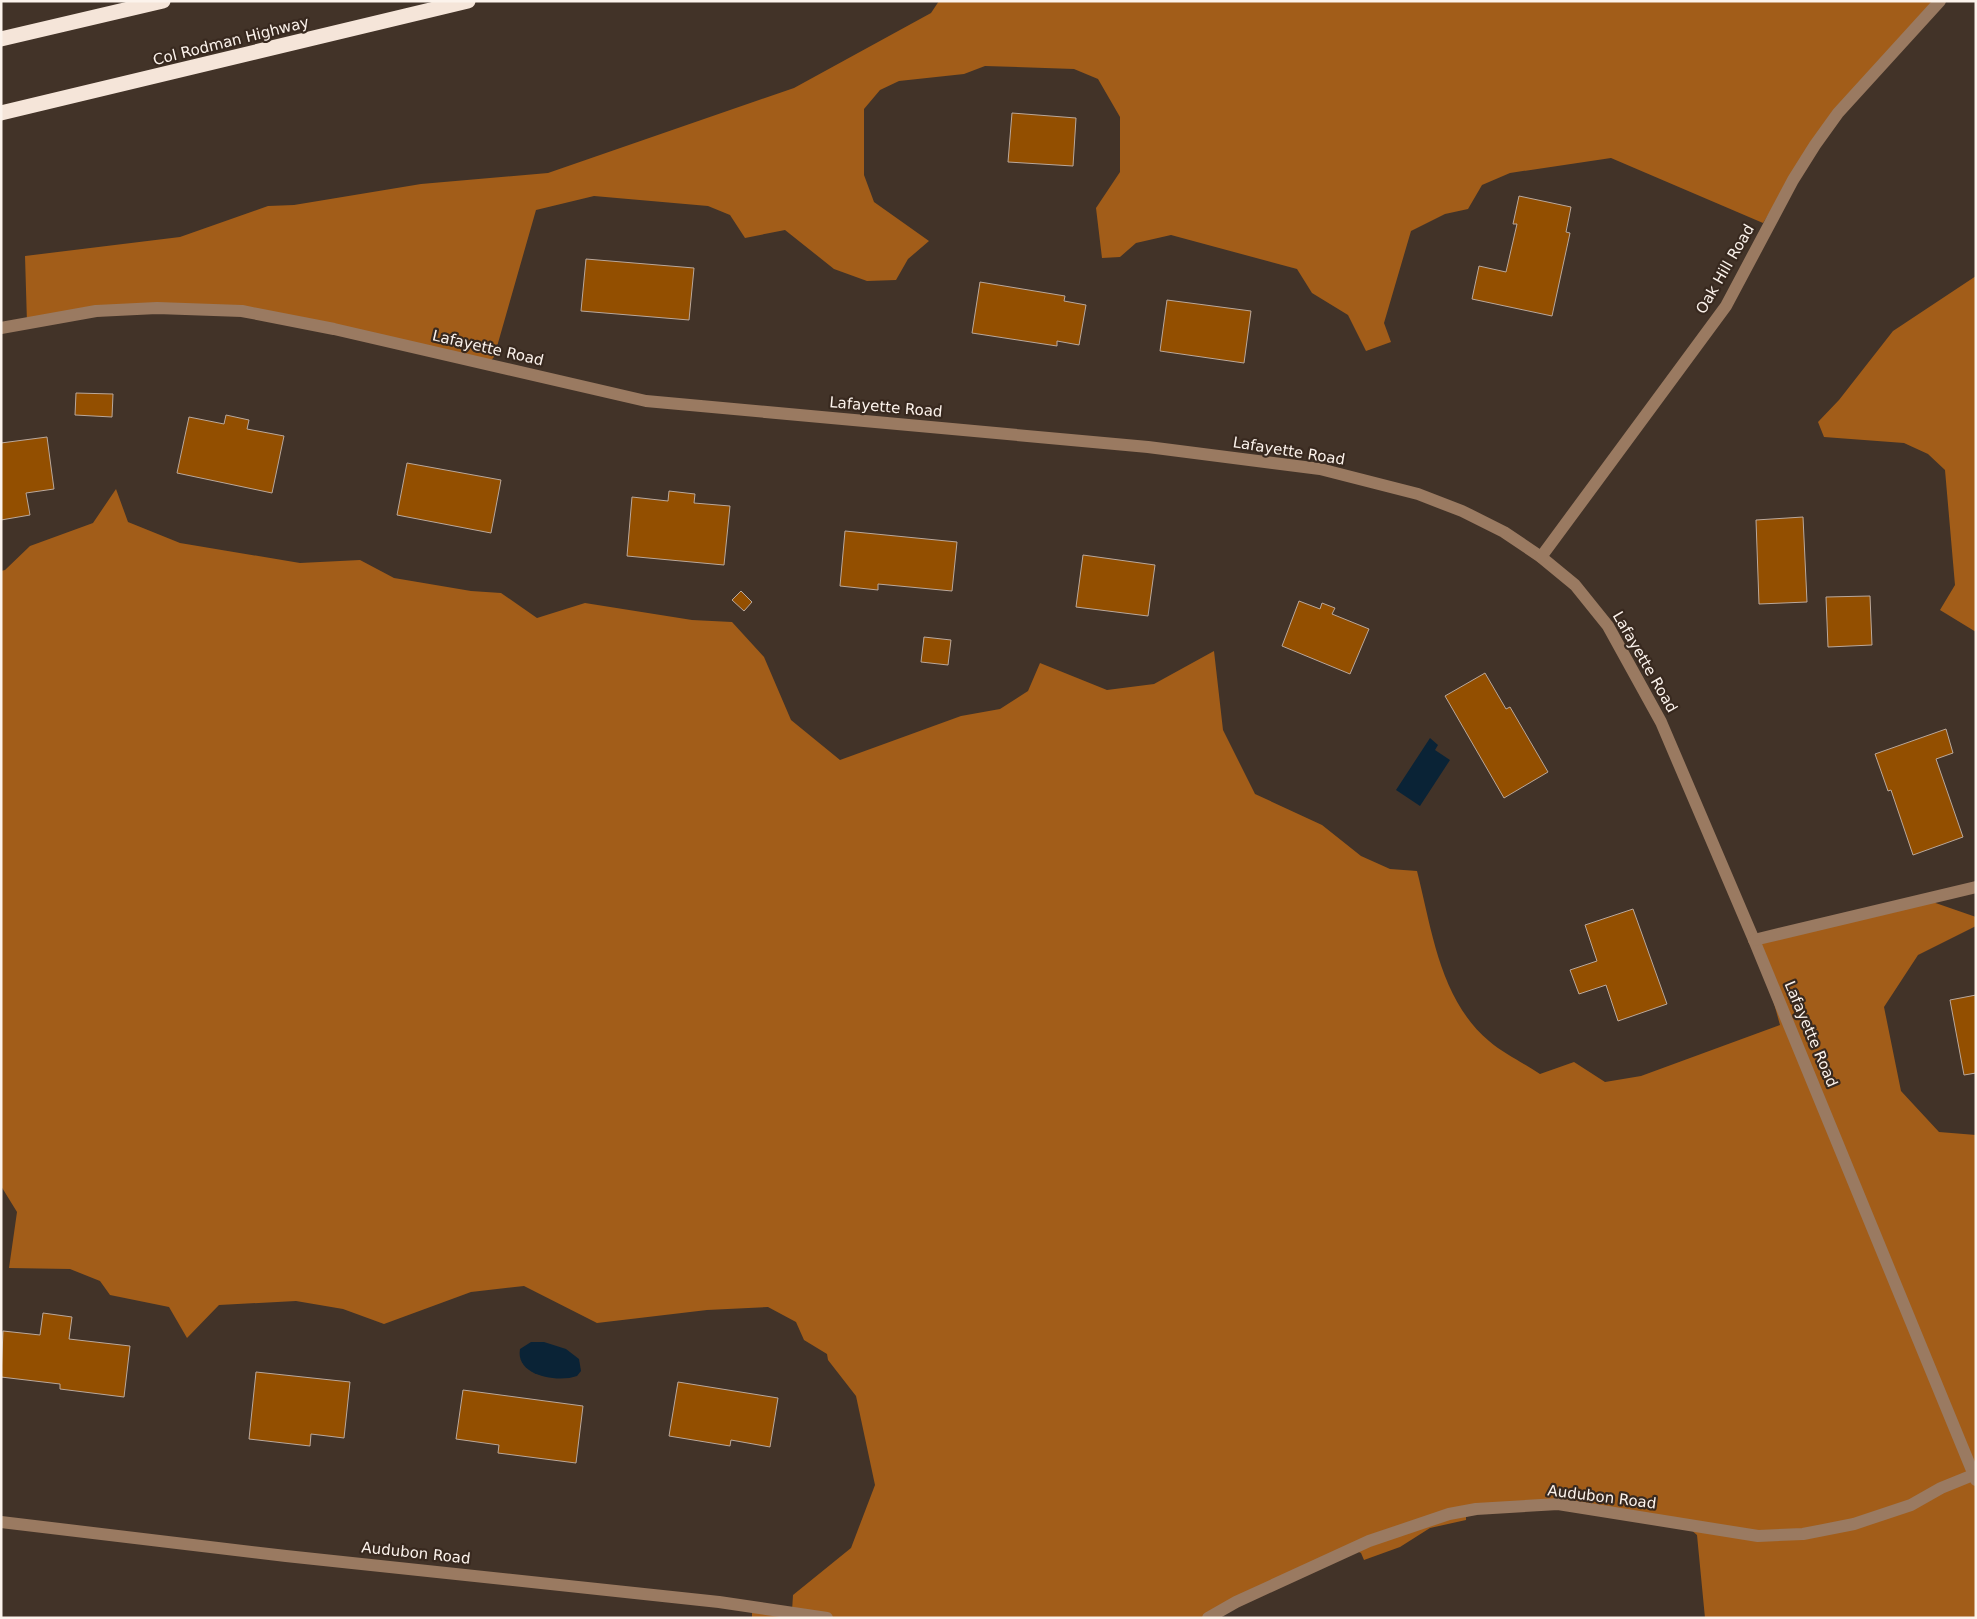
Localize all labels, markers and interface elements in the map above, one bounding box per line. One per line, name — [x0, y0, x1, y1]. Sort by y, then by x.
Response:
street label: Col Rodman Highway — [151, 13, 311, 69]
street label: Oak Hill Road — [1692, 221, 1758, 317]
street label: Lafayette Road — [431, 326, 545, 370]
street label: Lafayette Road — [829, 393, 943, 421]
street label: Lafayette Road — [1232, 433, 1346, 469]
street label: Lafayette Road — [1609, 608, 1681, 716]
street label: Lafayette Road — [1781, 978, 1841, 1090]
street label: Audubon Road — [1547, 1481, 1657, 1513]
street label: Audubon Road — [361, 1538, 471, 1568]

